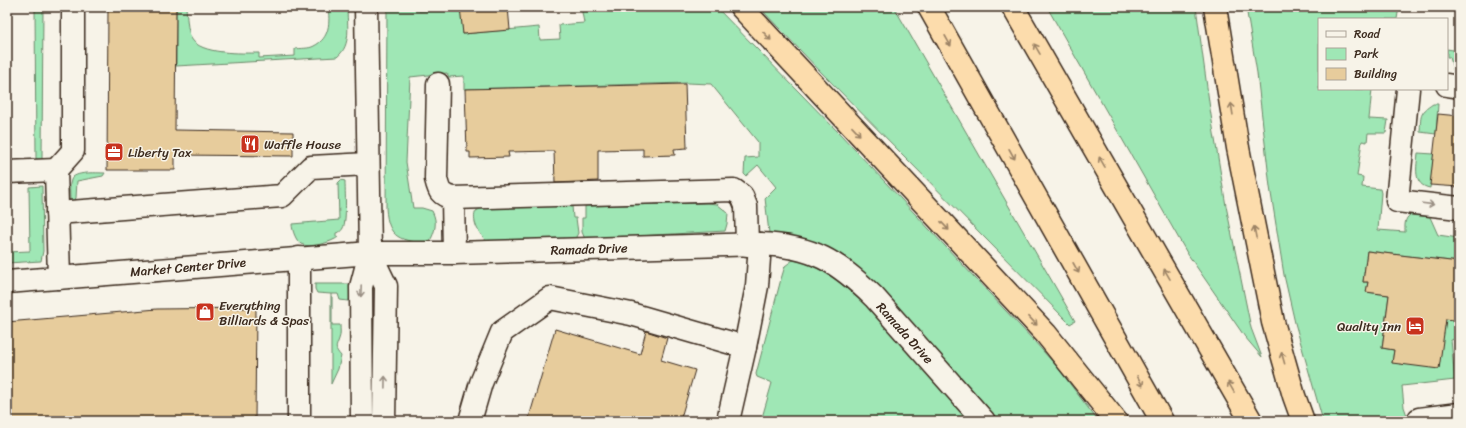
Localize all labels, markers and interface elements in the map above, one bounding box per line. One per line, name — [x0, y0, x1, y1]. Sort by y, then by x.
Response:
legend — [1318, 18, 1448, 90]
text: Road — [1354, 23, 1381, 45]
one-way arrow — [763, 30, 772, 41]
one-way arrow — [945, 35, 953, 47]
one-way arrow — [1033, 43, 1041, 55]
text: Park — [1354, 43, 1379, 65]
text: Building — [1354, 63, 1397, 85]
one-way arrow — [1228, 103, 1236, 116]
one-way arrow — [851, 126, 861, 136]
restaurant icon: Waffle House — [239, 133, 261, 155]
place label: Waffle House — [264, 133, 341, 156]
office icon: Liberty Tax — [103, 141, 125, 163]
place label: Liberty Tax — [128, 141, 192, 164]
one-way arrow — [1009, 148, 1017, 160]
one-way arrow — [1098, 156, 1105, 168]
one-way arrow — [1421, 201, 1434, 208]
one-way arrow — [940, 221, 949, 231]
one-way arrow — [1251, 225, 1259, 238]
street label: Ramada Drive — [550, 236, 628, 262]
street label: Market Center Drive — [129, 250, 247, 284]
one-way arrow — [1073, 261, 1080, 273]
one-way arrow — [1162, 269, 1170, 281]
one-way arrow — [358, 284, 365, 297]
place label: Everything Billiards & Spas — [219, 294, 310, 332]
street label: Ramada Drive — [871, 297, 940, 370]
shop icon: Everything Billiards & Spas — [194, 301, 216, 323]
place label: Quality Inn — [1337, 315, 1401, 338]
hotel icon: Quality Inn — [1404, 315, 1426, 337]
one-way arrow — [1028, 316, 1038, 326]
one-way arrow — [1279, 352, 1286, 365]
one-way arrow — [1136, 375, 1144, 387]
one-way arrow — [381, 376, 389, 389]
one-way arrow — [1227, 381, 1235, 393]

